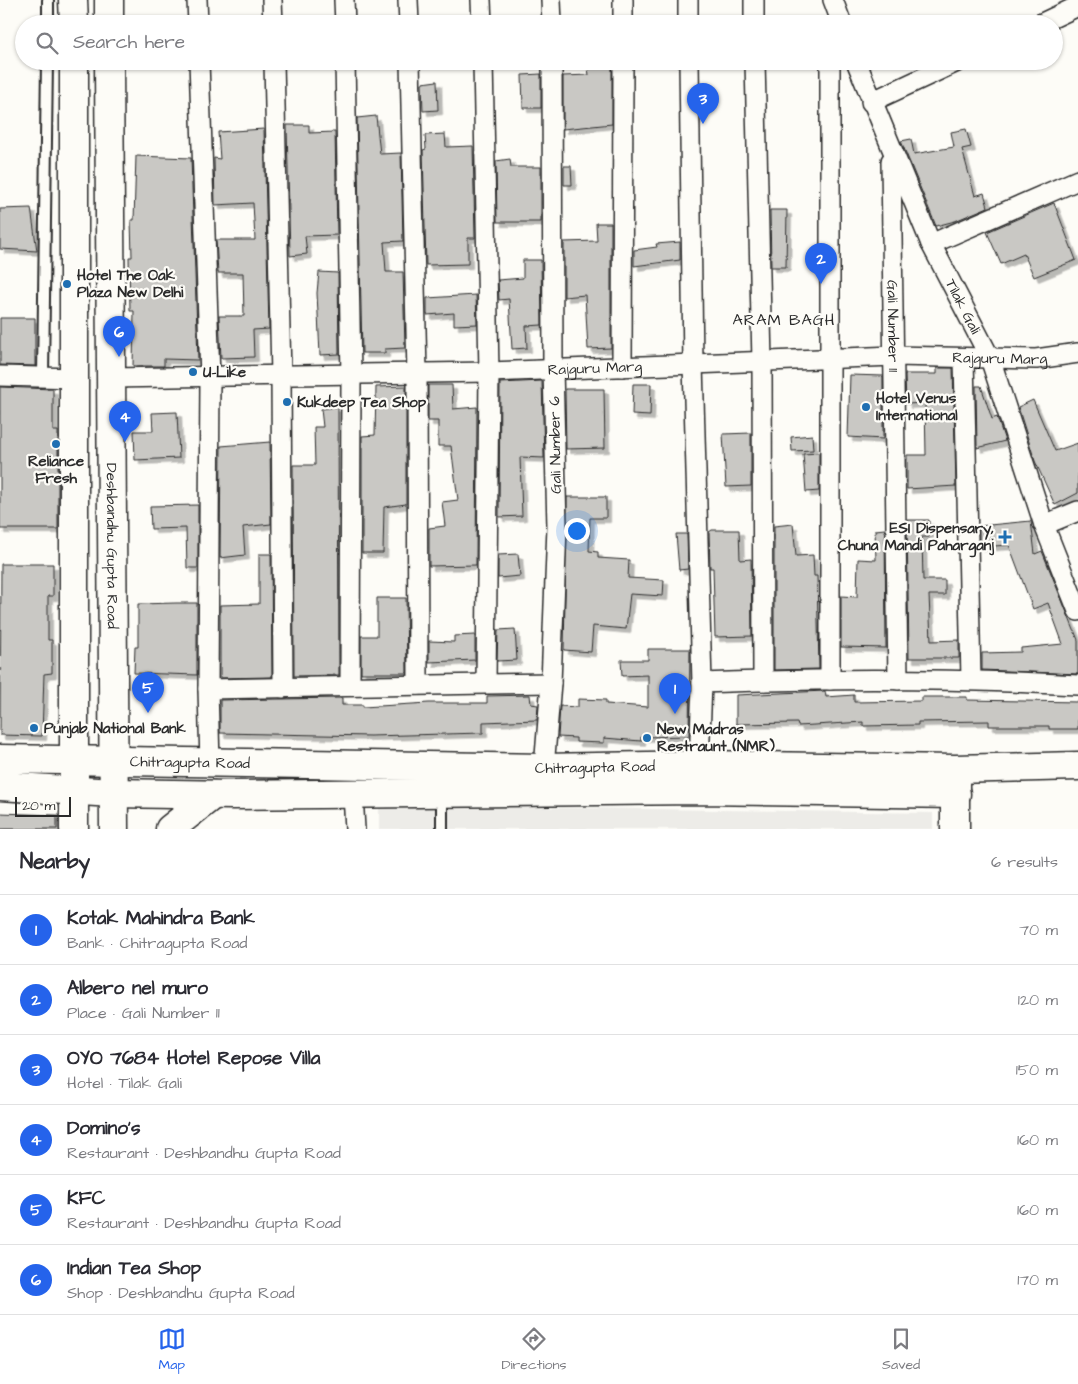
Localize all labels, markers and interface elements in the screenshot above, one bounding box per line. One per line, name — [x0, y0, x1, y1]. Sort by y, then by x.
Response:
search box — [15, 15, 1063, 70]
icon: search — [33, 29, 61, 57]
text: Search here — [73, 29, 185, 56]
pin: 3 — [687, 83, 719, 124]
pin: 2 — [805, 243, 837, 284]
place label: Hotel The Oak Plaza New Delhi — [77, 265, 184, 303]
street label: Tilak Gali — [940, 275, 986, 339]
marker: Hotel The Oak Plaza New Delhi — [61, 278, 73, 290]
street label: Gali Number 11 — [882, 280, 904, 372]
district label: ARAM BAGH — [733, 309, 835, 331]
pin: 6 — [103, 316, 135, 357]
street label: Rajguru Marg — [952, 347, 1049, 370]
street label: Rajguru Marg — [547, 356, 643, 381]
place label: U-Like — [203, 362, 246, 383]
marker: U-Like — [187, 366, 199, 378]
place label: Hotel Venus International — [876, 388, 958, 426]
place label: Kukdeep Tea Shop — [297, 392, 427, 413]
street label: Gali Number 6 — [544, 395, 567, 494]
marker: Kukdeep Tea Shop — [281, 396, 293, 408]
pin: 4 — [109, 401, 141, 442]
marker: Hotel Venus International — [860, 401, 872, 413]
marker: Reliance Fresh — [50, 438, 62, 450]
place label: Reliance Fresh — [28, 451, 84, 489]
street label: Deshbandhu Gupta Road — [101, 463, 123, 629]
your location — [564, 518, 590, 544]
place label: ESI Dispensary, Chuna Mandi Paharganj — [838, 518, 994, 558]
marker: ESI Dispensary, Chuna Mandi Paharganj — [998, 530, 1012, 544]
pin: 5 — [132, 672, 164, 713]
pin: 1 — [659, 673, 691, 714]
place label: Punjab National Bank — [44, 718, 187, 739]
place label: New Madras Restraunt (NMR) — [657, 719, 775, 757]
marker: Punjab National Bank — [28, 722, 40, 734]
marker: New Madras Restraunt (NMR) — [641, 732, 653, 744]
street label: Chitragupta Road — [130, 751, 251, 774]
street label: Chitragupta Road — [535, 756, 656, 779]
scale bar — [15, 794, 71, 817]
text: 20 m — [22, 796, 55, 816]
text: Nearby — [20, 847, 90, 876]
text: 6 results — [991, 851, 1058, 873]
text: Kotak Mahindra Bank — [67, 905, 255, 932]
text: 1 — [35, 919, 37, 941]
text: 70 m — [1019, 919, 1058, 941]
text: Bank · Chitragupta Road — [67, 932, 248, 954]
text: Albero nel muro — [67, 975, 208, 1002]
text: 2 — [31, 989, 41, 1011]
text: 120 m — [1018, 989, 1058, 1011]
text: Place · Gali Number 11 — [67, 1002, 220, 1024]
text: OYO 7684 Hotel Repose Villa — [67, 1045, 320, 1072]
text: 3 — [32, 1059, 40, 1081]
text: 150 m — [1016, 1059, 1058, 1081]
text: Hotel · Tilak Gali — [67, 1072, 182, 1094]
text: Domino's — [67, 1115, 140, 1142]
text: 4 — [31, 1129, 41, 1151]
text: 160 m — [1017, 1129, 1058, 1151]
text: Restaurant · Deshbandhu Gupta Road — [67, 1142, 341, 1164]
text: KFC — [67, 1185, 105, 1212]
text: 5 — [30, 1199, 42, 1221]
text: 160 m — [1017, 1199, 1058, 1221]
text: Restaurant · Deshbandhu Gupta Road — [67, 1212, 341, 1234]
text: Indian Tea Shop — [67, 1255, 201, 1282]
text: 6 — [31, 1269, 41, 1291]
text: 170 m — [1017, 1269, 1058, 1291]
text: Shop · Deshbandhu Gupta Road — [67, 1282, 295, 1304]
tab: Map — [158, 1325, 186, 1375]
tab: Directions — [501, 1325, 566, 1375]
tab: Saved — [882, 1325, 920, 1375]

